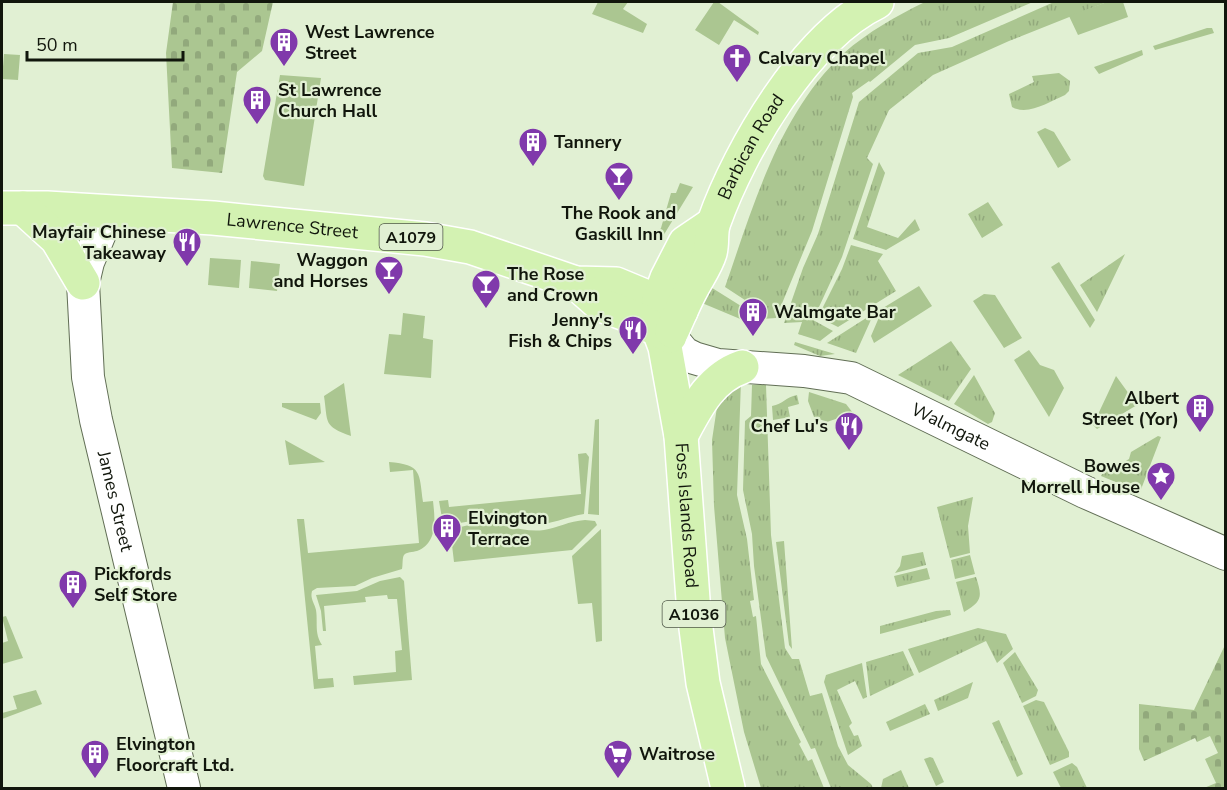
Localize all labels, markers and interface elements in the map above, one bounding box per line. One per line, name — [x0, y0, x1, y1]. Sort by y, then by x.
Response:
place label: West Lawrence Street — [305, 20, 435, 65]
scale bar — [27, 24, 183, 62]
building icon: West Lawrence Street — [268, 26, 300, 68]
text: 50 m — [36, 33, 78, 57]
church icon: Calvary Chapel — [721, 42, 753, 84]
place label: Calvary Chapel — [758, 46, 885, 70]
place label: St Lawrence Church Hall — [278, 78, 382, 123]
building icon: St Lawrence Church Hall — [241, 84, 273, 126]
street label: Barbican Road — [712, 89, 790, 203]
building icon: Tannery — [517, 126, 549, 168]
place label: Tannery — [554, 130, 622, 154]
bar icon: The Rook and Gaskill Inn — [603, 160, 635, 202]
place label: The Rook and Gaskill Inn — [562, 201, 676, 246]
street label: Lawrence Street — [225, 207, 360, 244]
place label: Mayfair Chinese Takeaway — [32, 220, 167, 265]
road number: A1079 — [380, 224, 442, 250]
restaurant icon: Mayfair Chinese Takeaway — [171, 226, 203, 268]
place label: Waggon and Horses — [273, 248, 368, 293]
bar icon: Waggon and Horses — [373, 254, 405, 296]
place label: The Rose and Crown — [507, 262, 598, 307]
bar icon: The Rose and Crown — [470, 268, 502, 310]
building icon: Walmgate Bar — [737, 296, 769, 338]
place label: Walmgate Bar — [774, 300, 896, 324]
place label: Jenny's Fish & Chips — [508, 308, 612, 353]
restaurant icon: Jenny's Fish & Chips — [617, 314, 649, 356]
place label: Albert Street (Yor) — [1082, 386, 1179, 431]
building icon: Albert Street (Yor) — [1184, 392, 1216, 434]
street label: Walmgate — [907, 397, 994, 456]
restaurant icon: Chef Lu's — [833, 410, 865, 452]
place label: Chef Lu's — [751, 414, 828, 438]
street label: Foss Islands Road — [670, 442, 704, 589]
street label: James Street — [92, 447, 139, 555]
place label: Bowes Morrell House — [1021, 454, 1140, 499]
place icon: Bowes Morrell House — [1145, 460, 1177, 502]
place label: Elvington Terrace — [468, 506, 547, 551]
building icon: Elvington Terrace — [431, 512, 463, 554]
place label: Pickfords Self Store — [94, 562, 177, 607]
building icon: Pickfords Self Store — [57, 568, 89, 610]
road number: A1036 — [662, 601, 726, 627]
place label: Elvington Floorcraft Ltd. — [116, 732, 234, 777]
building icon: Elvington Floorcraft Ltd. — [79, 738, 111, 780]
supermarket icon: Waitrose — [602, 738, 634, 780]
place label: Waitrose — [639, 742, 715, 766]

